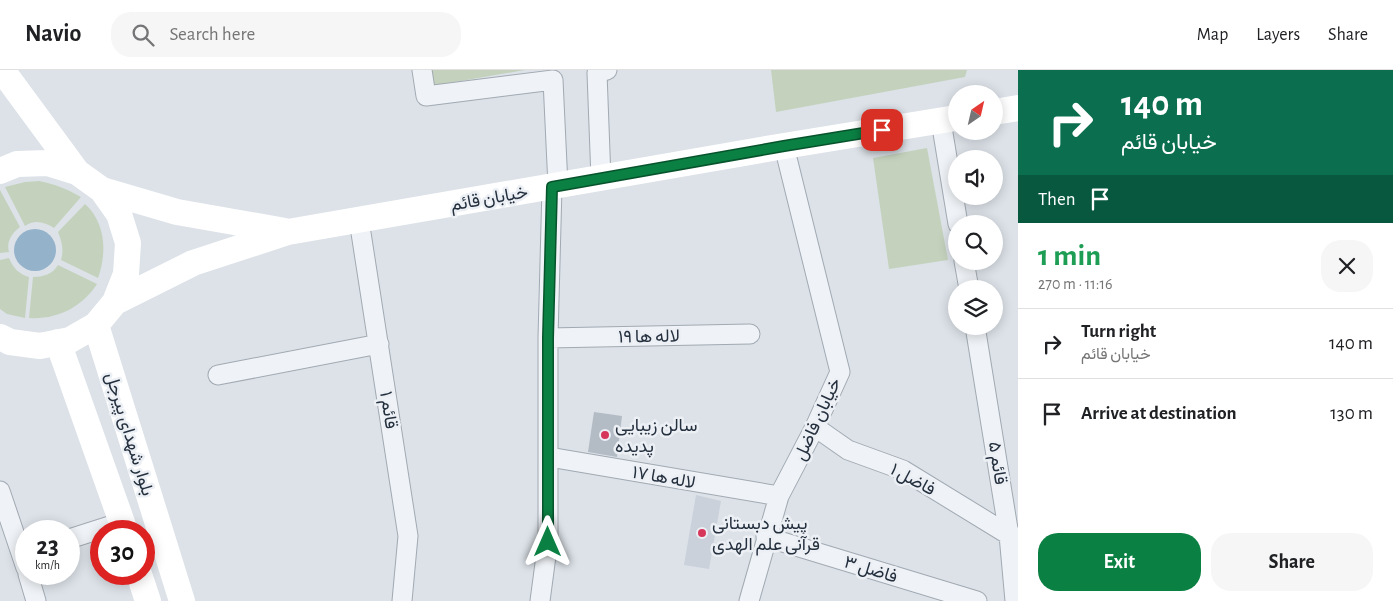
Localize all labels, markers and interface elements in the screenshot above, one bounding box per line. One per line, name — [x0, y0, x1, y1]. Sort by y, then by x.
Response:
search box — [111, 12, 461, 57]
icon: search — [129, 21, 157, 49]
text: Navio — [25, 22, 81, 46]
text: Search here — [169, 25, 255, 44]
text: Map — [1197, 26, 1228, 44]
text: Layers — [1256, 26, 1300, 44]
text: Share — [1328, 26, 1368, 44]
north arrow — [948, 85, 1002, 140]
map controls — [948, 85, 1003, 335]
text: 140 m — [1121, 87, 1203, 122]
icon: right — [1038, 90, 1103, 155]
pin — [861, 109, 903, 151]
icon: arrive — [868, 116, 896, 144]
text: خیابان قائم — [1121, 131, 1217, 153]
button: sound — [948, 150, 1003, 205]
street label: خیابان قائم — [449, 183, 530, 217]
icon: arrive — [1086, 185, 1114, 213]
text: Then — [1038, 190, 1076, 209]
button: search — [948, 215, 1003, 270]
button: close — [1321, 240, 1373, 292]
text: 1 min — [1038, 241, 1101, 271]
text: 270 m · 11:16 — [1038, 276, 1112, 292]
button: layers — [948, 280, 1003, 335]
text: Turn right — [1081, 322, 1156, 341]
street label: لاله ها ۱۹ — [618, 327, 680, 347]
icon: right — [1038, 330, 1066, 358]
text: 140 m — [1329, 334, 1373, 353]
text: خیابان قائم — [1081, 346, 1151, 362]
street label: بلوار شهدای پیرجل — [100, 370, 156, 499]
street label: خیابان فاضل — [791, 376, 846, 464]
street label: قائم ۱ — [374, 390, 400, 431]
icon: arrive — [1038, 400, 1066, 428]
text: Arrive at destination — [1081, 404, 1237, 423]
text: 130 m — [1330, 404, 1373, 423]
place label: سالن زیبایی پدیده — [615, 417, 698, 458]
marker: سالن زیبایی پدیده — [599, 429, 611, 441]
street label: قائم ۵ — [983, 440, 1009, 486]
street label: فاضل ۱ — [887, 461, 938, 500]
street label: لاله ها ۱۷ — [631, 464, 697, 492]
position arrow — [521, 515, 573, 567]
place label: پیش دبستانی قرآنی علم الهدی — [712, 515, 820, 556]
speed limit sign: 30 — [90, 520, 155, 585]
marker: پیش دبستانی قرآنی علم الهدی — [696, 527, 708, 539]
button: Exit — [1038, 533, 1201, 591]
button: Share — [1211, 533, 1373, 591]
text: 23 — [36, 534, 59, 559]
street label: فاضل ۳ — [842, 553, 900, 588]
text: km/h — [35, 559, 60, 571]

